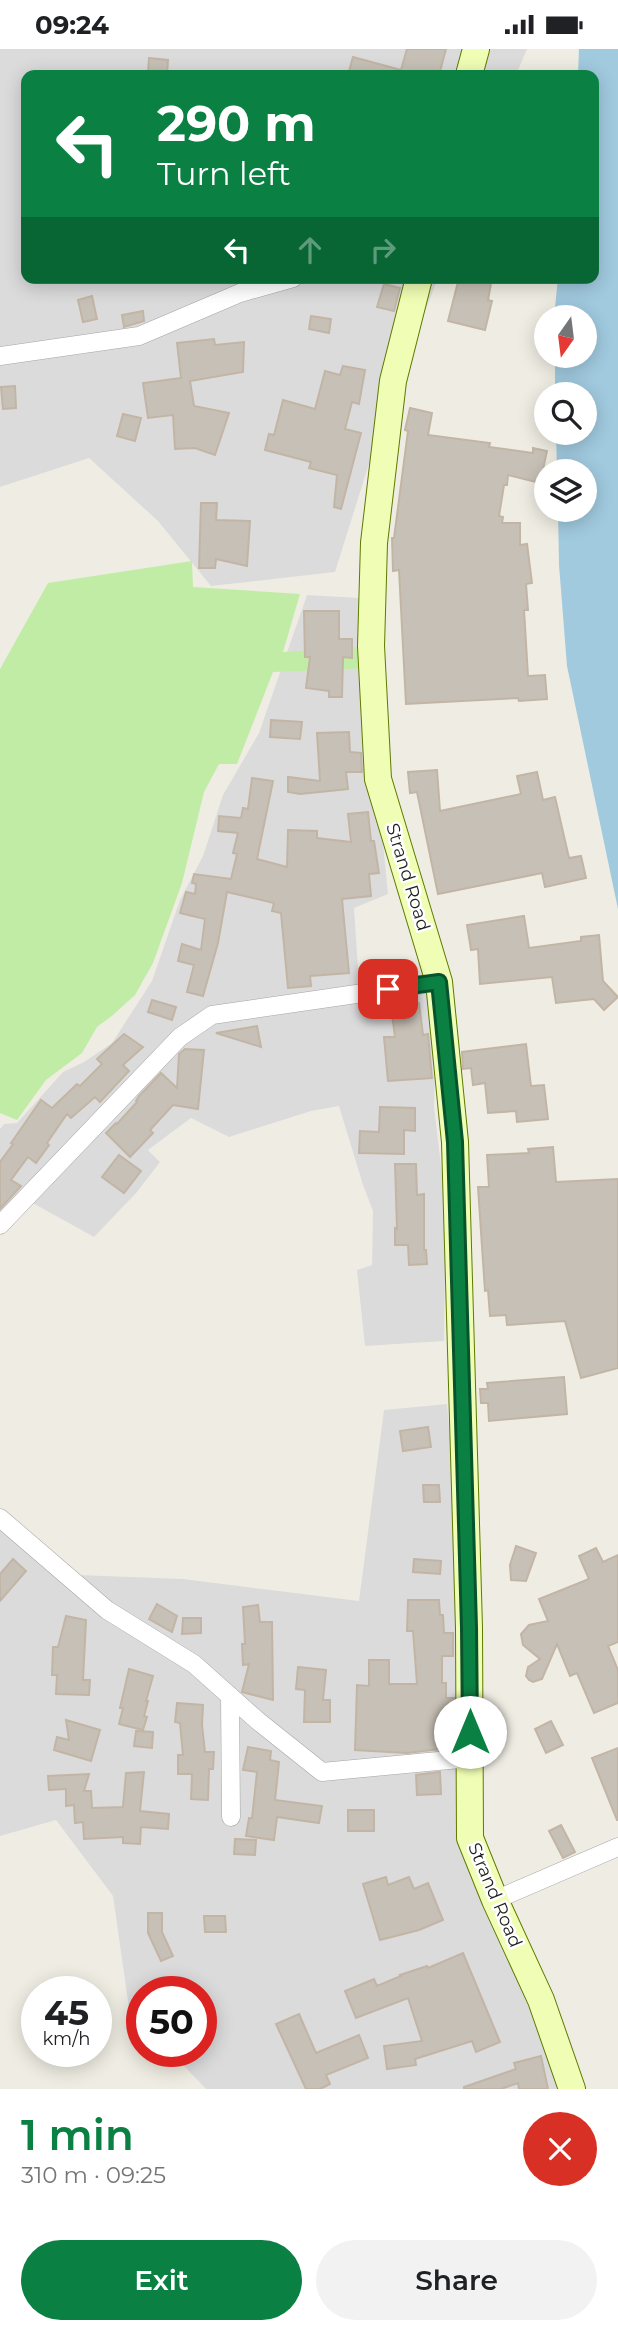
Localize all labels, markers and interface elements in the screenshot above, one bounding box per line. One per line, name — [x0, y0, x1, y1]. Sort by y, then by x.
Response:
text: 09:24 — [35, 9, 109, 41]
text: 290 m — [157, 94, 316, 153]
icon: left — [42, 98, 133, 189]
text: Turn left — [157, 154, 291, 193]
icon: left — [218, 231, 256, 269]
icon: ahead — [291, 231, 329, 269]
icon: right — [364, 231, 402, 269]
north arrow — [534, 305, 597, 367]
map controls — [534, 305, 597, 522]
button: search — [534, 382, 597, 445]
button: layers — [534, 459, 597, 522]
street label: Strand Road — [381, 820, 435, 934]
pin — [358, 959, 418, 1019]
icon: arrive — [369, 970, 407, 1008]
position arrow — [433, 1695, 507, 1769]
street label: Strand Road — [463, 1839, 527, 1951]
speed limit sign: 50 — [126, 1976, 217, 2067]
text: 45 — [44, 1991, 89, 2034]
text: km/h — [42, 2028, 91, 2050]
text: 1 min — [21, 2109, 134, 2161]
button: close — [523, 2112, 597, 2186]
text: 310 m · 09:25 — [21, 2161, 166, 2189]
button: Exit — [21, 2240, 302, 2320]
button: Share — [316, 2240, 597, 2320]

